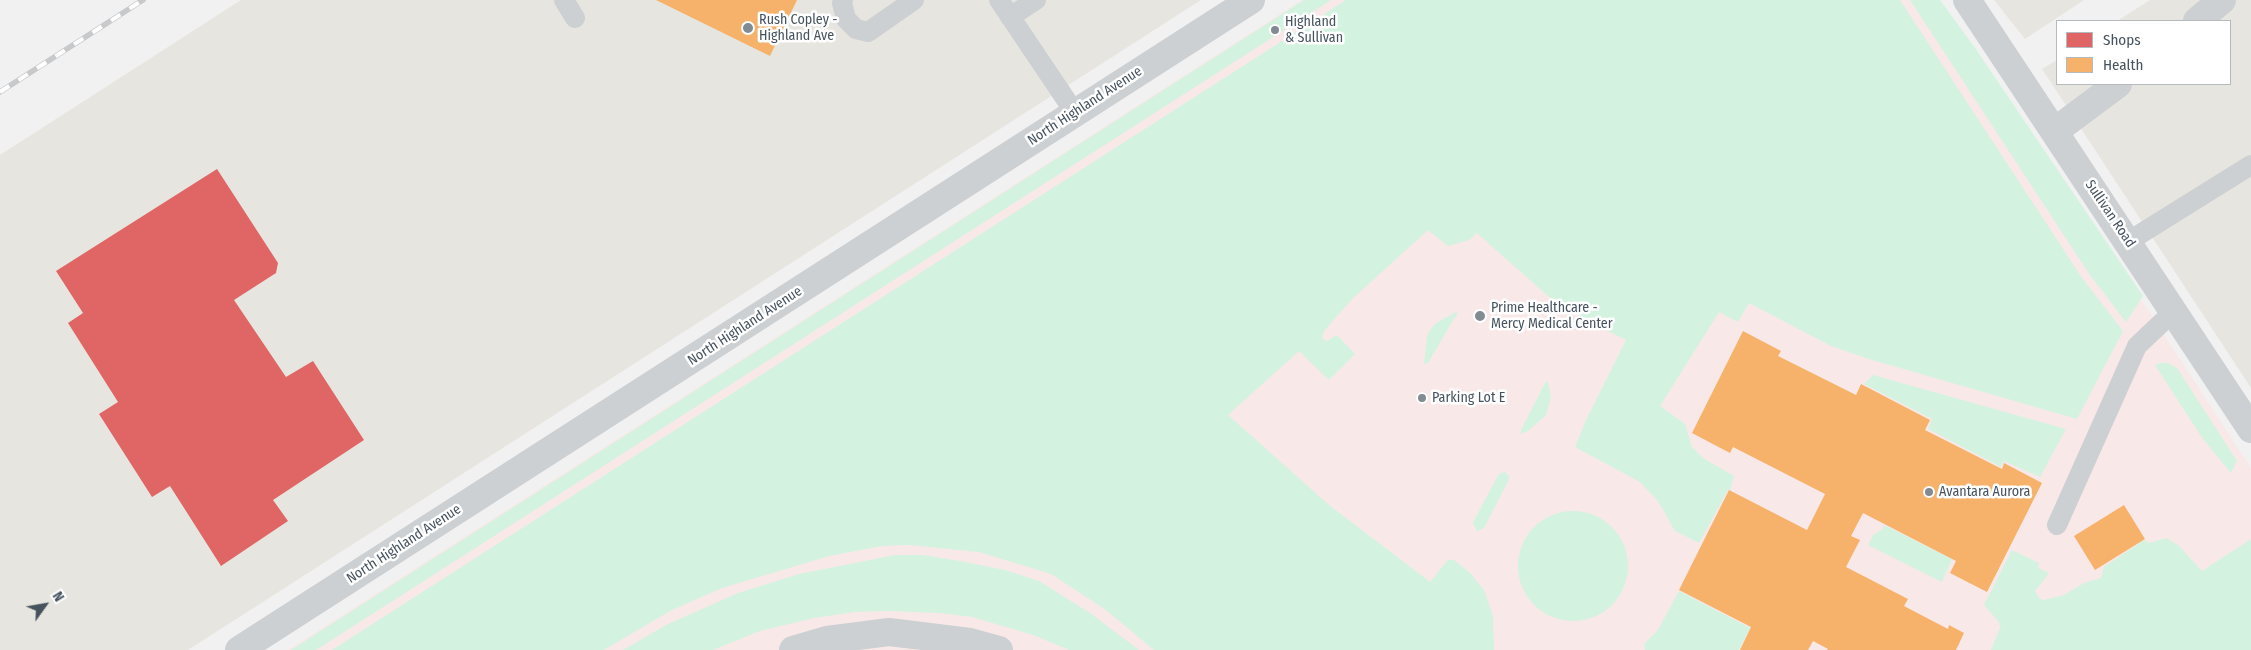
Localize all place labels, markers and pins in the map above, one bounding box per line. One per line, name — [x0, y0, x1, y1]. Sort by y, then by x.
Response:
place label: Rush Copley - Highland Ave — [759, 12, 837, 44]
place label: Highland & Sullivan — [1285, 14, 1343, 46]
marker: Rush Copley - Highland Ave — [741, 21, 755, 35]
marker: Highland & Sullivan — [1269, 24, 1281, 36]
place label: Prime Healthcare - Mercy Medical Center — [1491, 300, 1613, 332]
marker: Prime Healthcare - Mercy Medical Center — [1473, 309, 1487, 323]
place label: Parking Lot E — [1432, 390, 1505, 406]
marker: Parking Lot E — [1416, 392, 1428, 404]
place label: Avantara Aurora — [1939, 484, 2030, 500]
marker: Avantara Aurora — [1923, 486, 1935, 498]

